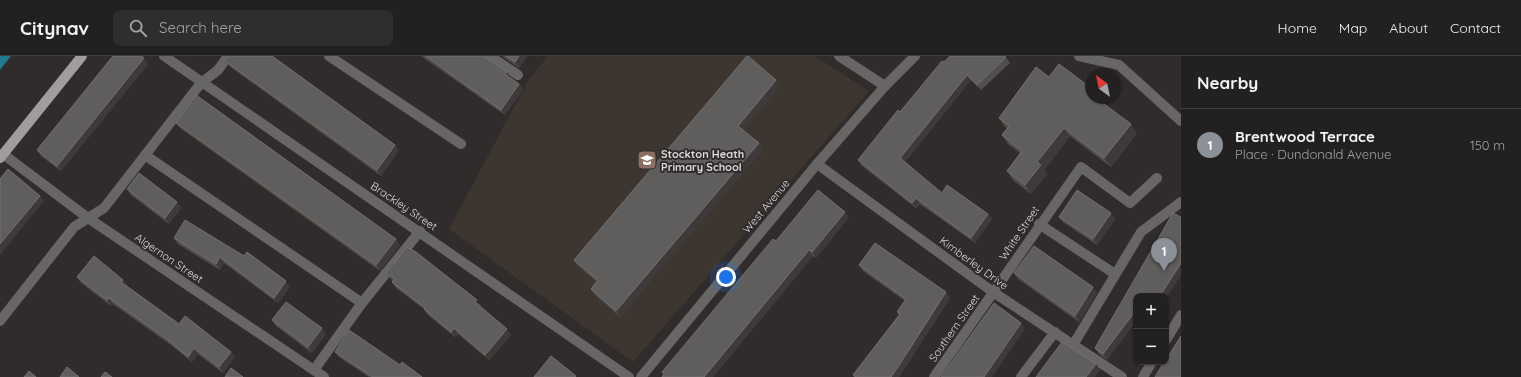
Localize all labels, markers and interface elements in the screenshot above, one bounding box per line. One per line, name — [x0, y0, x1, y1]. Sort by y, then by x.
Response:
search box — [113, 10, 393, 46]
text: Citynav — [20, 16, 89, 40]
icon: search — [127, 17, 149, 39]
text: Search here — [159, 18, 242, 37]
text: Home — [1278, 19, 1317, 37]
text: Map — [1339, 19, 1367, 37]
text: About — [1389, 19, 1428, 37]
text: Contact — [1450, 19, 1501, 37]
north arrow — [1085, 68, 1121, 104]
text: Nearby — [1197, 72, 1258, 93]
text: Brentwood Terrace — [1235, 127, 1375, 146]
text: 1 — [1207, 137, 1213, 153]
text: 150 m — [1470, 137, 1505, 153]
text: Place · Dundonald Avenue — [1235, 146, 1391, 162]
place label: Stockton Heath Primary School — [661, 147, 744, 174]
school or university icon: Stockton Heath Primary School — [636, 149, 658, 171]
street label: West Avenue — [739, 176, 793, 236]
street label: Brackley Street — [368, 179, 440, 234]
street label: White Street — [996, 203, 1042, 263]
street label: Algernon Street — [132, 230, 206, 286]
street label: Kimberley Drive — [937, 233, 1011, 293]
pin: 1 — [1151, 238, 1177, 271]
your location — [716, 267, 736, 287]
street label: Southern Street — [926, 291, 983, 364]
map controls — [1133, 293, 1169, 365]
button: + — [1133, 293, 1169, 329]
button: − — [1133, 329, 1169, 365]

